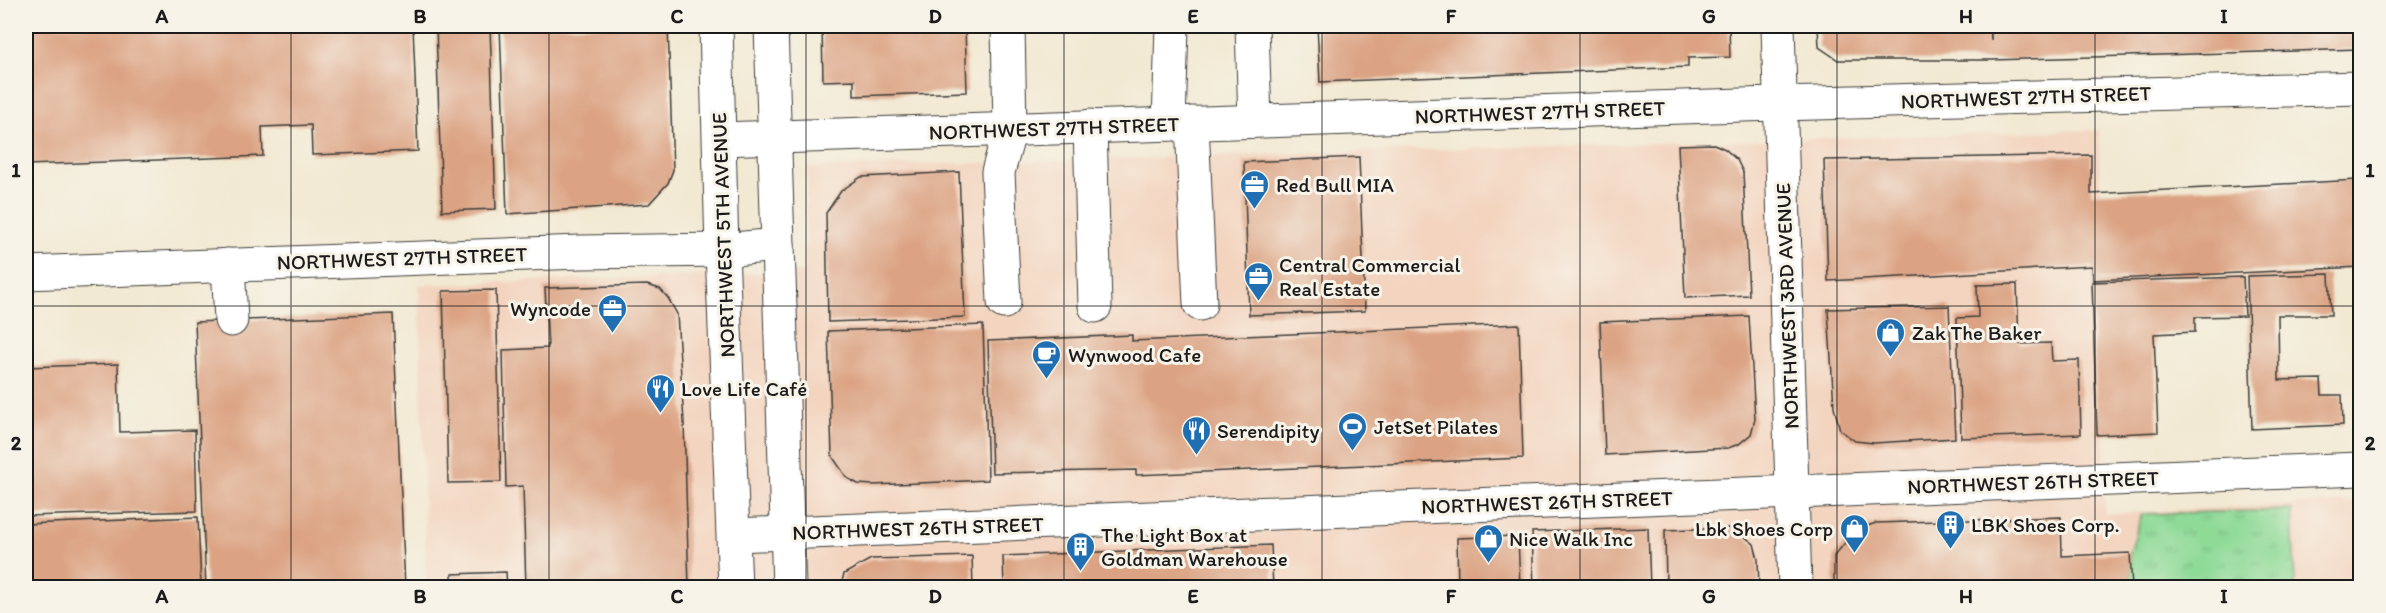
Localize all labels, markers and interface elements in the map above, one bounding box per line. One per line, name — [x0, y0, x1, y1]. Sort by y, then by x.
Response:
text: A — [155, 4, 169, 28]
text: B — [414, 4, 427, 28]
text: C — [671, 4, 684, 28]
text: D — [928, 4, 942, 28]
text: E — [1187, 4, 1199, 28]
text: F — [1446, 4, 1457, 28]
text: G — [1702, 4, 1716, 28]
text: H — [1959, 4, 1973, 28]
text: I — [2220, 4, 2228, 28]
street label: NORTHWEST 27TH STREET — [1900, 80, 2152, 114]
street label: NORTHWEST 27TH STREET — [1414, 95, 1666, 129]
street label: NORTHWEST 27TH STREET — [928, 111, 1180, 145]
street label: NORTHWEST 5TH AVENUE — [706, 112, 740, 358]
text: 1 — [11, 158, 21, 182]
text: 1 — [2365, 158, 2375, 182]
office icon: Red Bull MIA — [1239, 168, 1271, 210]
place label: Red Bull MIA — [1276, 172, 1394, 197]
street label: NORTHWEST 3RD AVENUE — [1770, 182, 1804, 430]
street label: NORTHWEST 27TH STREET — [276, 241, 528, 275]
place label: Central Commercial Real Estate — [1279, 252, 1461, 301]
office icon: Central Commercial Real Estate — [1242, 260, 1274, 302]
office icon: Wyncode — [596, 292, 628, 334]
place label: Wyncode — [510, 296, 591, 321]
shop icon: Zak The Baker — [1875, 316, 1907, 358]
place label: Zak The Baker — [1912, 320, 2042, 345]
cafe icon: Wynwood Cafe — [1031, 338, 1063, 380]
place label: Wynwood Cafe — [1068, 342, 1201, 367]
restaurant icon: Love Life Café — [644, 372, 676, 414]
place label: Love Life Café — [681, 376, 807, 401]
sports icon: JetSet Pilates — [1337, 410, 1369, 452]
restaurant icon: Serendipity — [1180, 414, 1212, 456]
place label: JetSet Pilates — [1374, 414, 1498, 439]
place label: Serendipity — [1217, 418, 1319, 443]
text: 2 — [11, 431, 22, 455]
text: 2 — [2365, 431, 2376, 455]
street label: NORTHWEST 26TH STREET — [1907, 465, 2159, 499]
street label: NORTHWEST 26TH STREET — [1421, 485, 1673, 519]
building icon: LBK Shoes Corp. — [1934, 508, 1966, 550]
street label: NORTHWEST 26TH STREET — [792, 511, 1044, 545]
shop icon: Lbk Shoes Corp — [1838, 512, 1870, 554]
place label: LBK Shoes Corp. — [1971, 512, 2120, 537]
place label: Lbk Shoes Corp — [1695, 516, 1833, 541]
place label: The Light Box at Goldman Warehouse — [1101, 522, 1288, 571]
shop icon: Nice Walk Inc — [1472, 522, 1504, 564]
place label: Nice Walk Inc — [1509, 526, 1633, 551]
building icon: The Light Box at Goldman Warehouse — [1064, 530, 1096, 572]
text: A — [155, 584, 169, 608]
text: B — [414, 584, 427, 608]
text: C — [671, 584, 684, 608]
text: D — [928, 584, 942, 608]
text: E — [1187, 584, 1199, 608]
text: F — [1446, 584, 1457, 608]
text: G — [1702, 584, 1716, 608]
text: H — [1959, 584, 1973, 608]
text: I — [2220, 584, 2228, 608]

